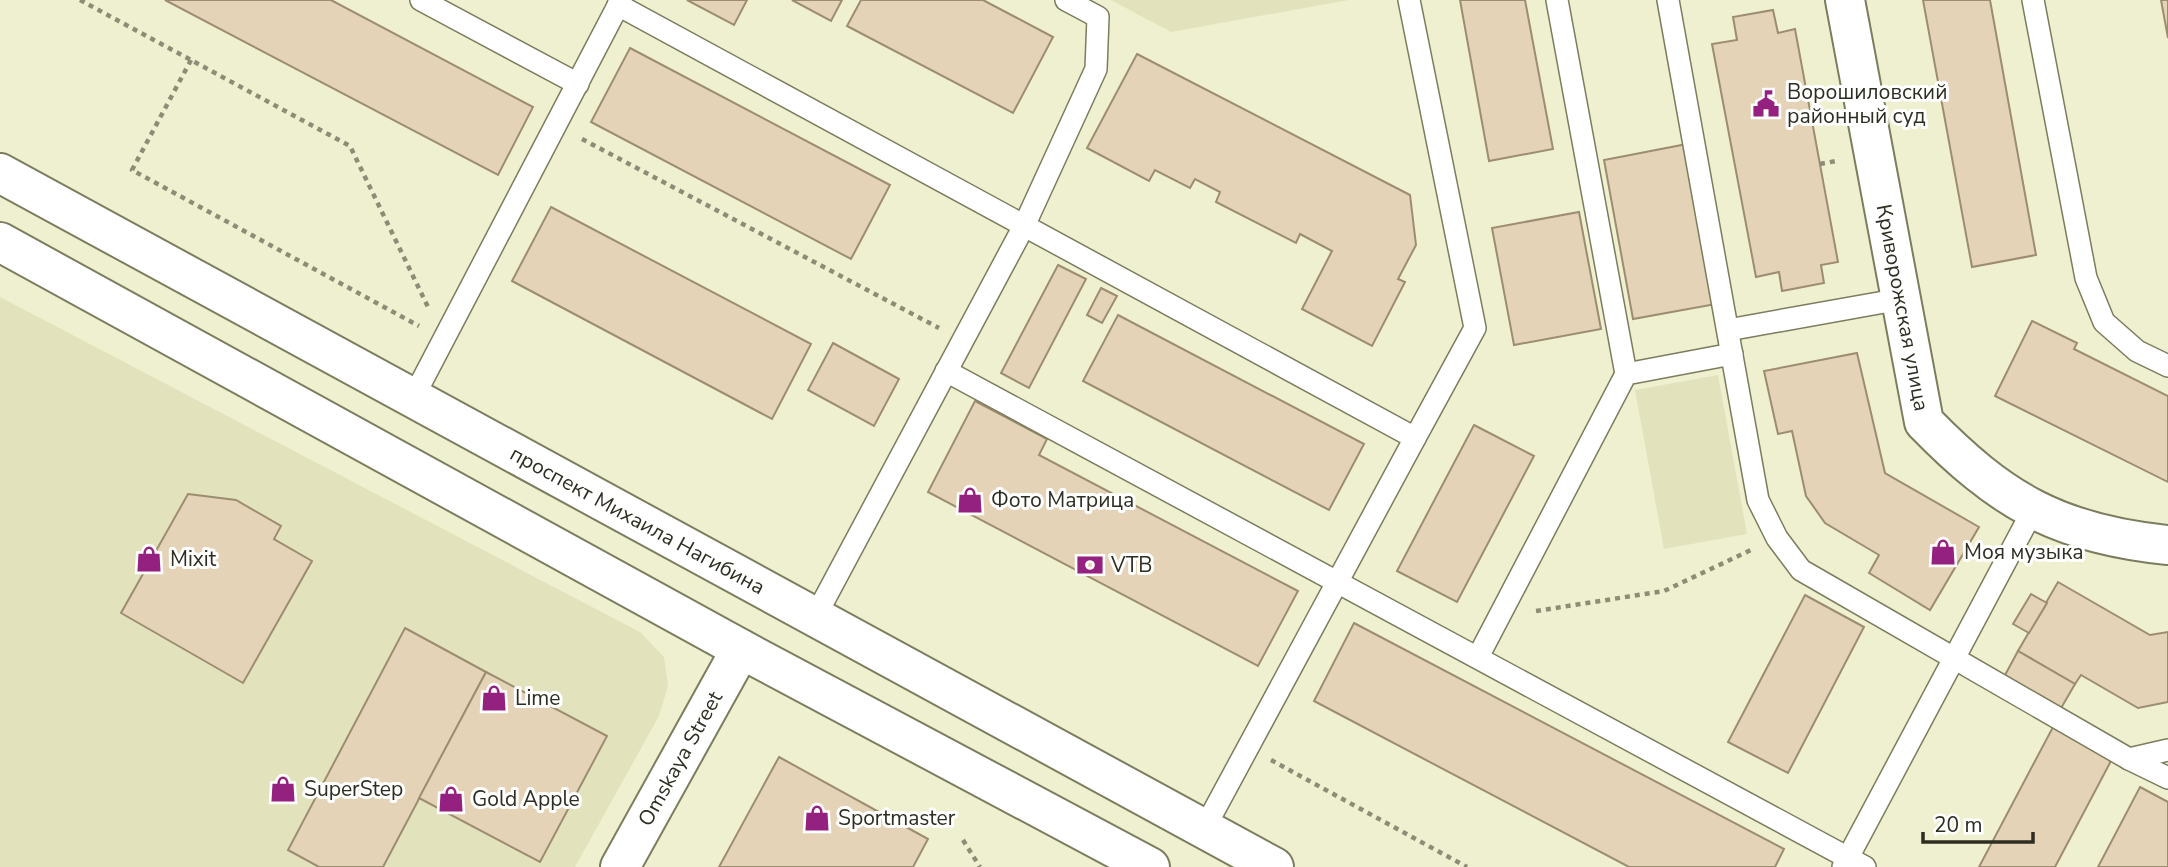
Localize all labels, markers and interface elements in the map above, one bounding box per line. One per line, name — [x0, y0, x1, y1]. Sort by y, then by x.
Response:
place label: Ворошиловский районный суд — [1787, 78, 1947, 130]
public building icon: Ворошиловский районный суд — [1751, 89, 1781, 119]
street label: Криворожская улица — [1870, 202, 1936, 413]
street label: проспект Михаила Нагибина — [505, 440, 770, 601]
shop icon: Фото Матрица — [955, 485, 985, 515]
place label: Фото Матрица — [991, 486, 1134, 514]
shop icon: Моя музыка — [1928, 537, 1958, 567]
place label: Моя музыка — [1964, 538, 2084, 566]
shop icon: Mixit — [134, 544, 164, 574]
place label: Mixit — [170, 545, 217, 573]
bank icon: VTB — [1075, 550, 1105, 580]
place label: VTB — [1110, 551, 1153, 579]
shop icon: Lime — [479, 683, 509, 713]
place label: Lime — [515, 684, 560, 712]
street label: Omskaya Street — [632, 686, 729, 831]
shop icon: SuperStep — [268, 774, 298, 804]
place label: SuperStep — [304, 775, 403, 803]
shop icon: Gold Apple — [436, 784, 466, 814]
place label: Gold Apple — [472, 785, 580, 813]
scale bar — [1923, 800, 2033, 844]
shop icon: Sportmaster — [802, 803, 832, 833]
place label: Sportmaster — [838, 804, 956, 832]
text: 20 m — [1934, 811, 1983, 839]

